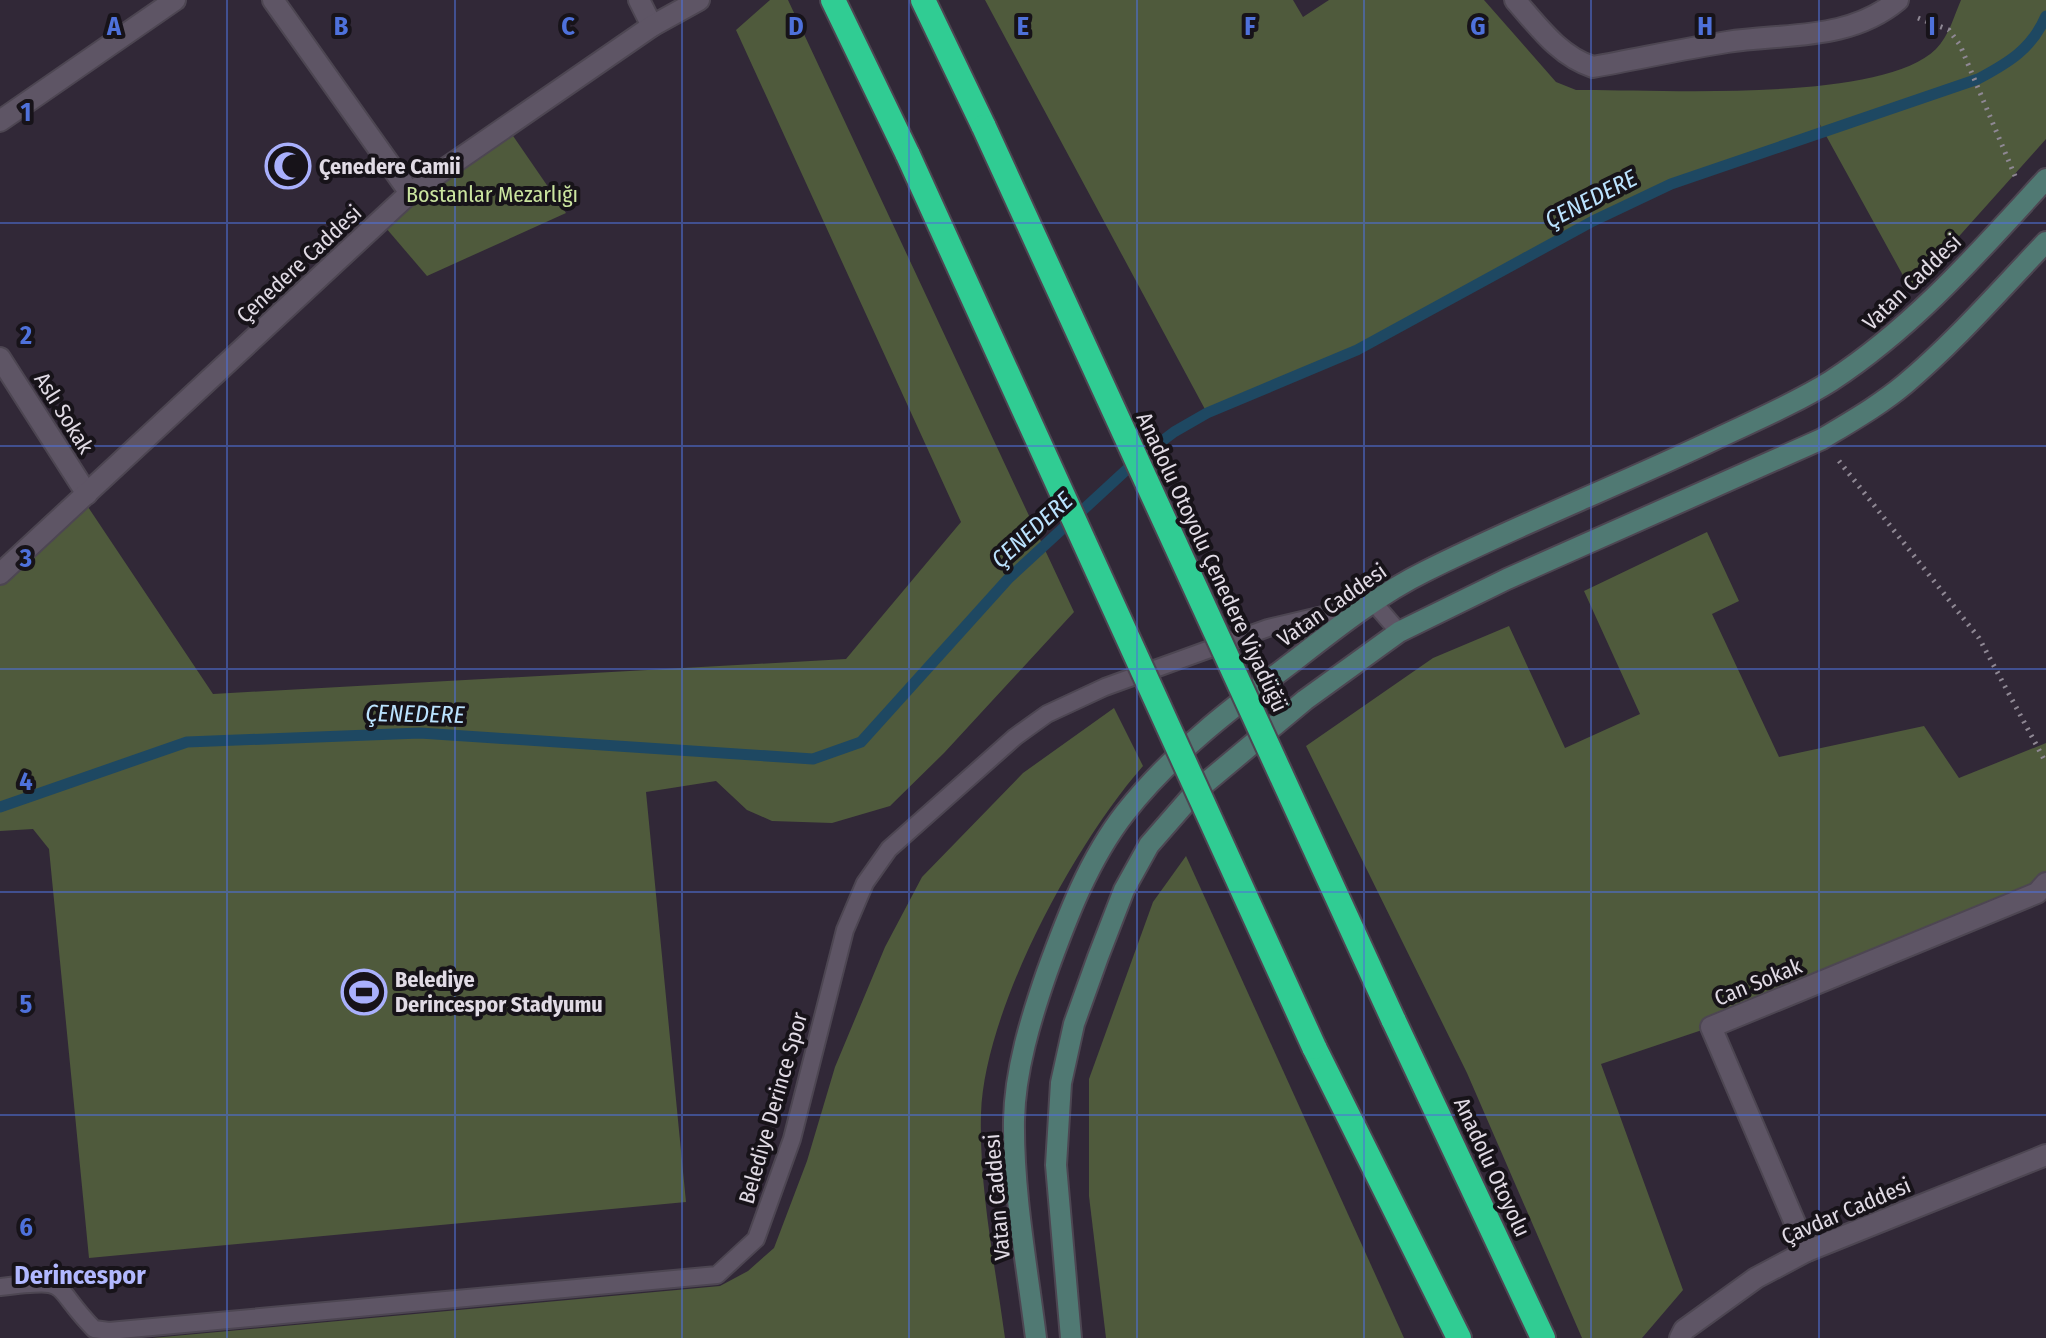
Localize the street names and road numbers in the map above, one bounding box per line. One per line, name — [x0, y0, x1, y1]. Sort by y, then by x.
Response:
street label: Çenedere Caddesi — [231, 199, 368, 329]
street label: Vatan Caddesi — [1857, 228, 1967, 336]
street label: Aslı Sokak — [28, 367, 100, 459]
street label: Anadolu Otoyolu Çenedere Viyadüğü — [1130, 408, 1293, 717]
street label: Vatan Caddesi — [1272, 558, 1392, 652]
street label: Can Sokak — [1710, 952, 1806, 1012]
street label: Belediye Derince Spor — [733, 1009, 813, 1207]
street label: Anadolu Otoyolu — [1448, 1093, 1536, 1241]
street label: Vatan Caddesi — [978, 1133, 1016, 1261]
street label: Çavdar Caddesi — [1777, 1172, 1915, 1251]

